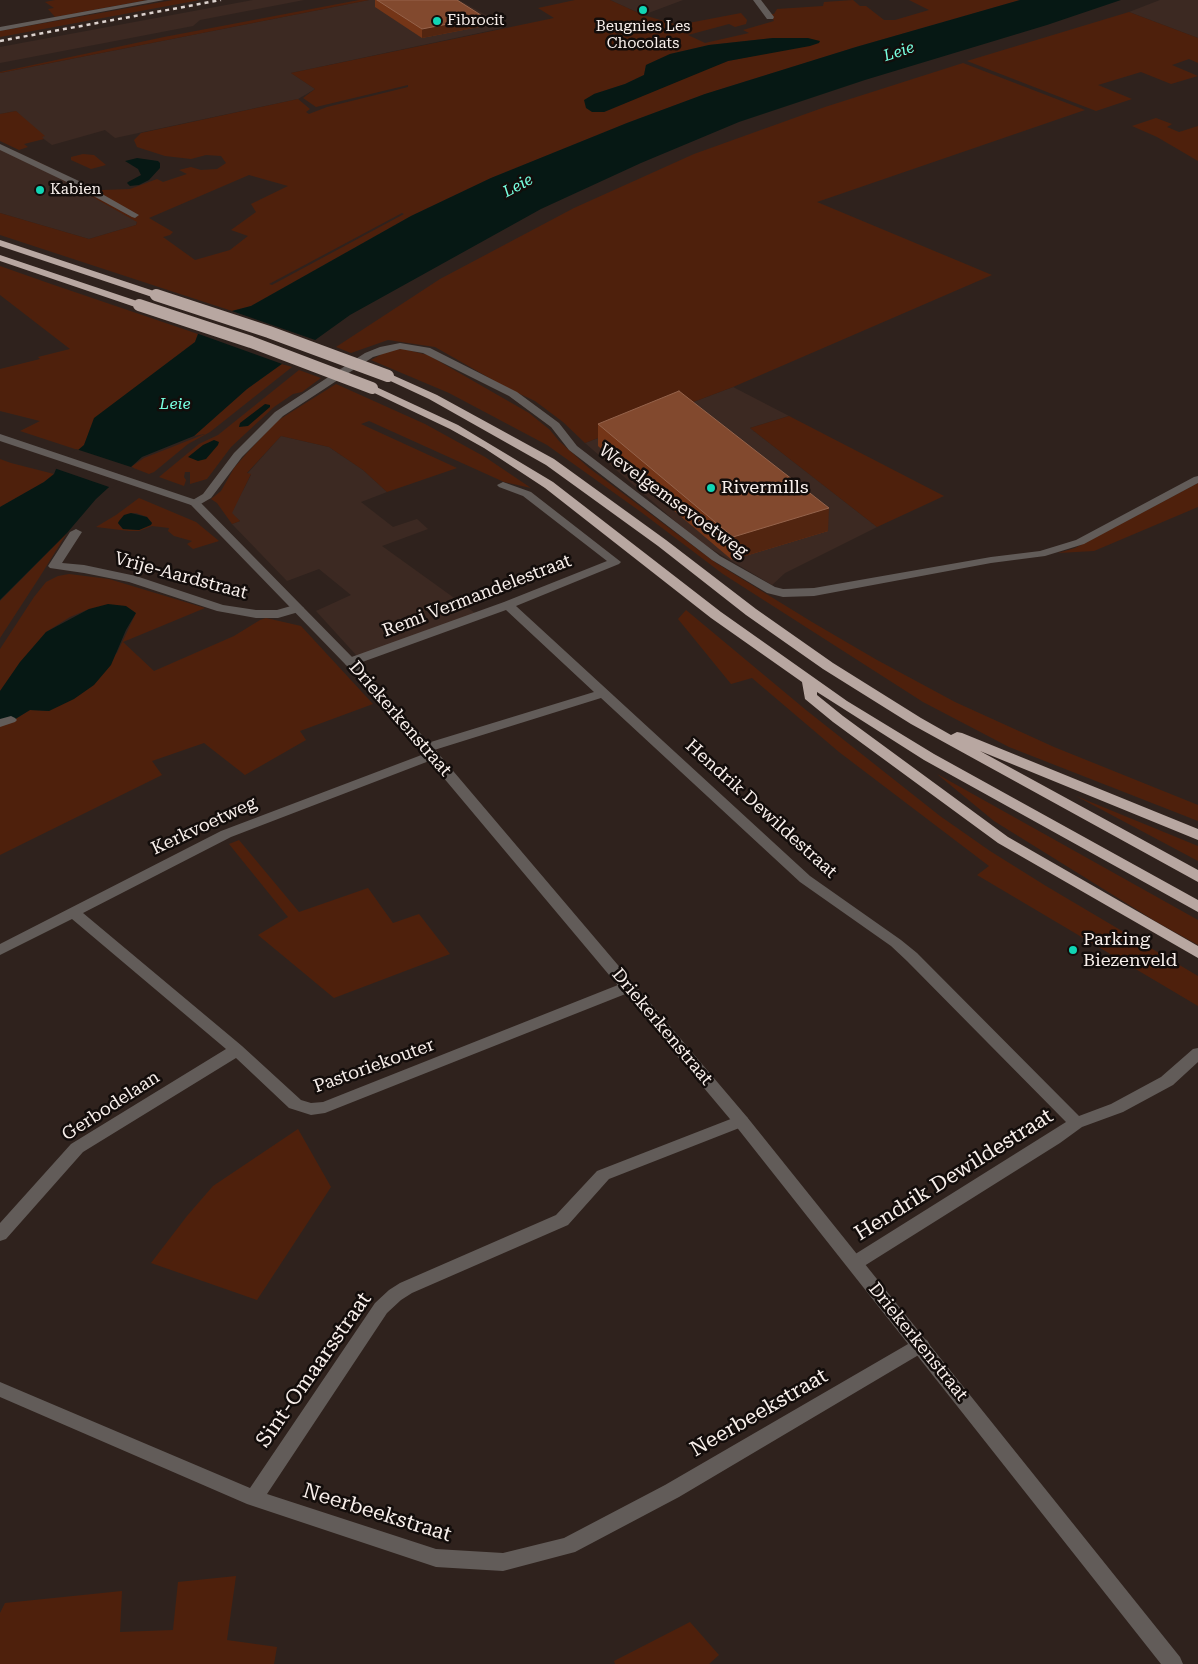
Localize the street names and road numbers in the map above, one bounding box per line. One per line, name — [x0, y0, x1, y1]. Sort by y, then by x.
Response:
street label: Wevelgemsevoetweg — [594, 440, 752, 562]
street label: Vrije-Aardstraat — [112, 548, 250, 604]
street label: Remi Vermandelestraat — [380, 550, 574, 642]
street label: Driekerkenstraat — [344, 657, 456, 781]
street label: Hendrik Dewildestraat — [681, 735, 841, 883]
street label: Kerkvoetweg — [148, 792, 260, 860]
street label: Driekerkenstraat — [607, 964, 717, 1090]
street label: Pastoriekouter — [311, 1034, 437, 1098]
street label: Gerbodelaan — [58, 1066, 164, 1146]
street label: Hendrik Dewildestraat — [850, 1104, 1058, 1246]
street label: Driekerkenstraat — [864, 1279, 972, 1405]
street label: Sint-Omaarsstraat — [251, 1288, 377, 1452]
street label: Neerbeekstraat — [686, 1363, 832, 1463]
street label: Neerbeekstraat — [299, 1478, 455, 1548]

